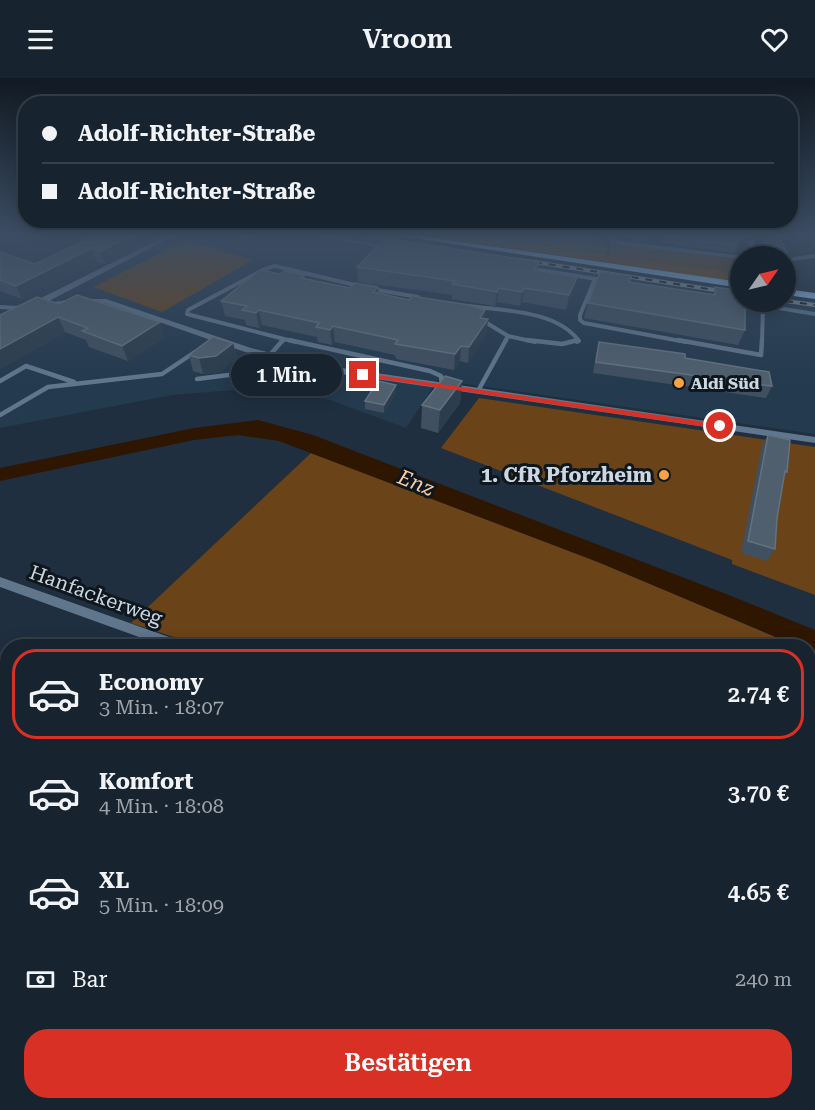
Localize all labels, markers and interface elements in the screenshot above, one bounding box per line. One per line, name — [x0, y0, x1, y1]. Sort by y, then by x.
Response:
icon: menu — [24, 23, 57, 56]
text: Vroom — [363, 23, 452, 55]
icon: heart — [758, 23, 791, 56]
text: Adolf-Richter-Straße — [78, 121, 315, 146]
text: Adolf-Richter-Straße — [78, 179, 315, 204]
north arrow — [730, 246, 796, 312]
map controls — [730, 246, 796, 312]
callout: 1 Min. — [231, 354, 342, 396]
route end — [349, 361, 376, 388]
text: 1 Min. — [256, 363, 317, 387]
place label: Aldi Süd — [691, 374, 760, 393]
marker: Aldi Süd — [672, 376, 686, 390]
route start — [706, 412, 733, 439]
place label: 1. CfR Pforzheim — [481, 463, 652, 487]
water label: Enz — [394, 465, 438, 501]
marker: 1. CfR Pforzheim — [657, 468, 671, 482]
street label: Hanfackerweg — [26, 560, 166, 630]
icon: car — [27, 667, 81, 721]
text: Economy — [99, 670, 203, 695]
text: 2.74 € — [728, 682, 789, 707]
text: 3 Min. · 18:07 — [99, 695, 224, 719]
icon: car — [27, 766, 81, 820]
text: Komfort — [99, 769, 194, 794]
text: 3.70 € — [728, 781, 789, 806]
text: 4 Min. · 18:08 — [99, 794, 224, 818]
icon: car — [27, 865, 81, 919]
text: XL — [99, 868, 129, 893]
text: 4.65 € — [728, 880, 789, 905]
text: 5 Min. · 18:09 — [99, 893, 224, 917]
icon: cash — [24, 963, 57, 996]
text: Bar — [72, 967, 108, 992]
text: 240 m — [735, 967, 792, 991]
button: Bestätigen — [24, 1029, 792, 1098]

